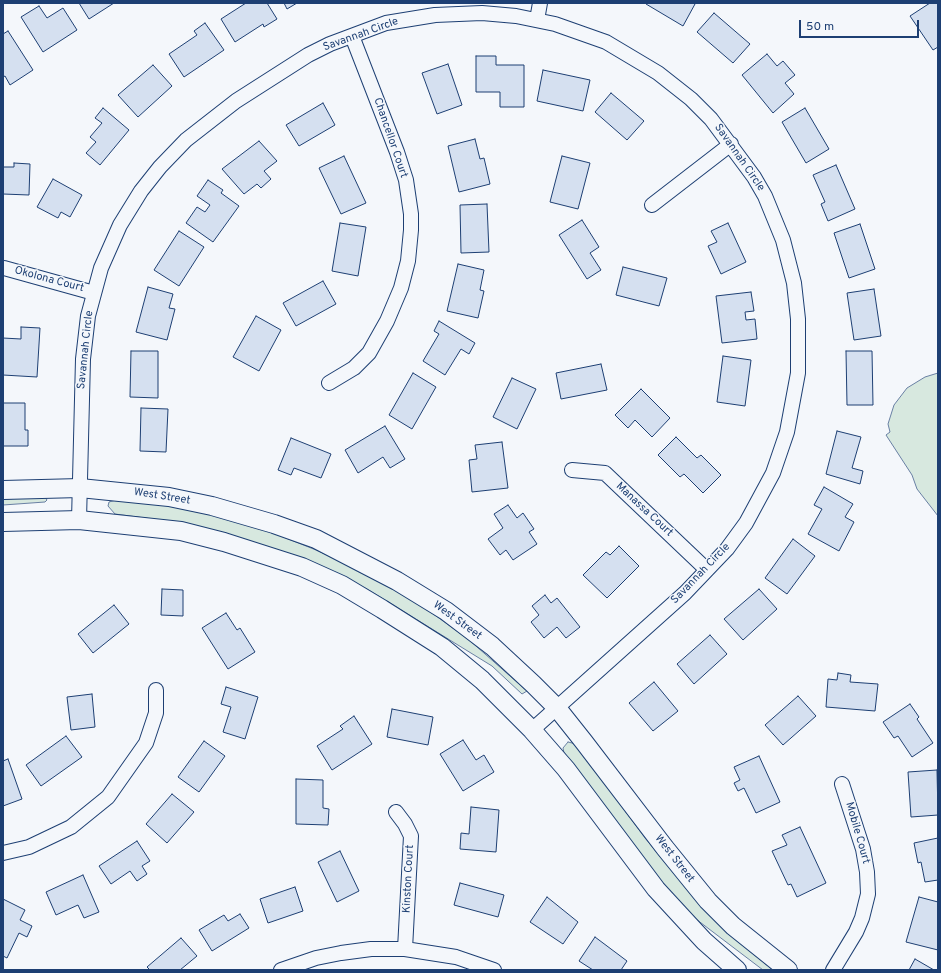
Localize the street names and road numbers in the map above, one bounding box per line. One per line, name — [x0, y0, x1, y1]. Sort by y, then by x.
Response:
street label: Savannah Circle — [322, 15, 400, 55]
street label: Chancellor Court — [370, 96, 410, 180]
street label: Savannah Circle — [711, 122, 767, 194]
street label: Okolona Court — [13, 264, 85, 296]
street label: Savannah Circle — [75, 310, 97, 390]
street label: Manassa Court — [613, 480, 675, 540]
street label: West Street — [133, 486, 191, 508]
street label: Savannah Circle — [669, 541, 733, 607]
street label: West Street — [430, 599, 484, 643]
street label: Mobile Court — [842, 801, 872, 865]
street label: West Street — [651, 833, 697, 885]
street label: Kinston Court — [401, 845, 417, 913]

